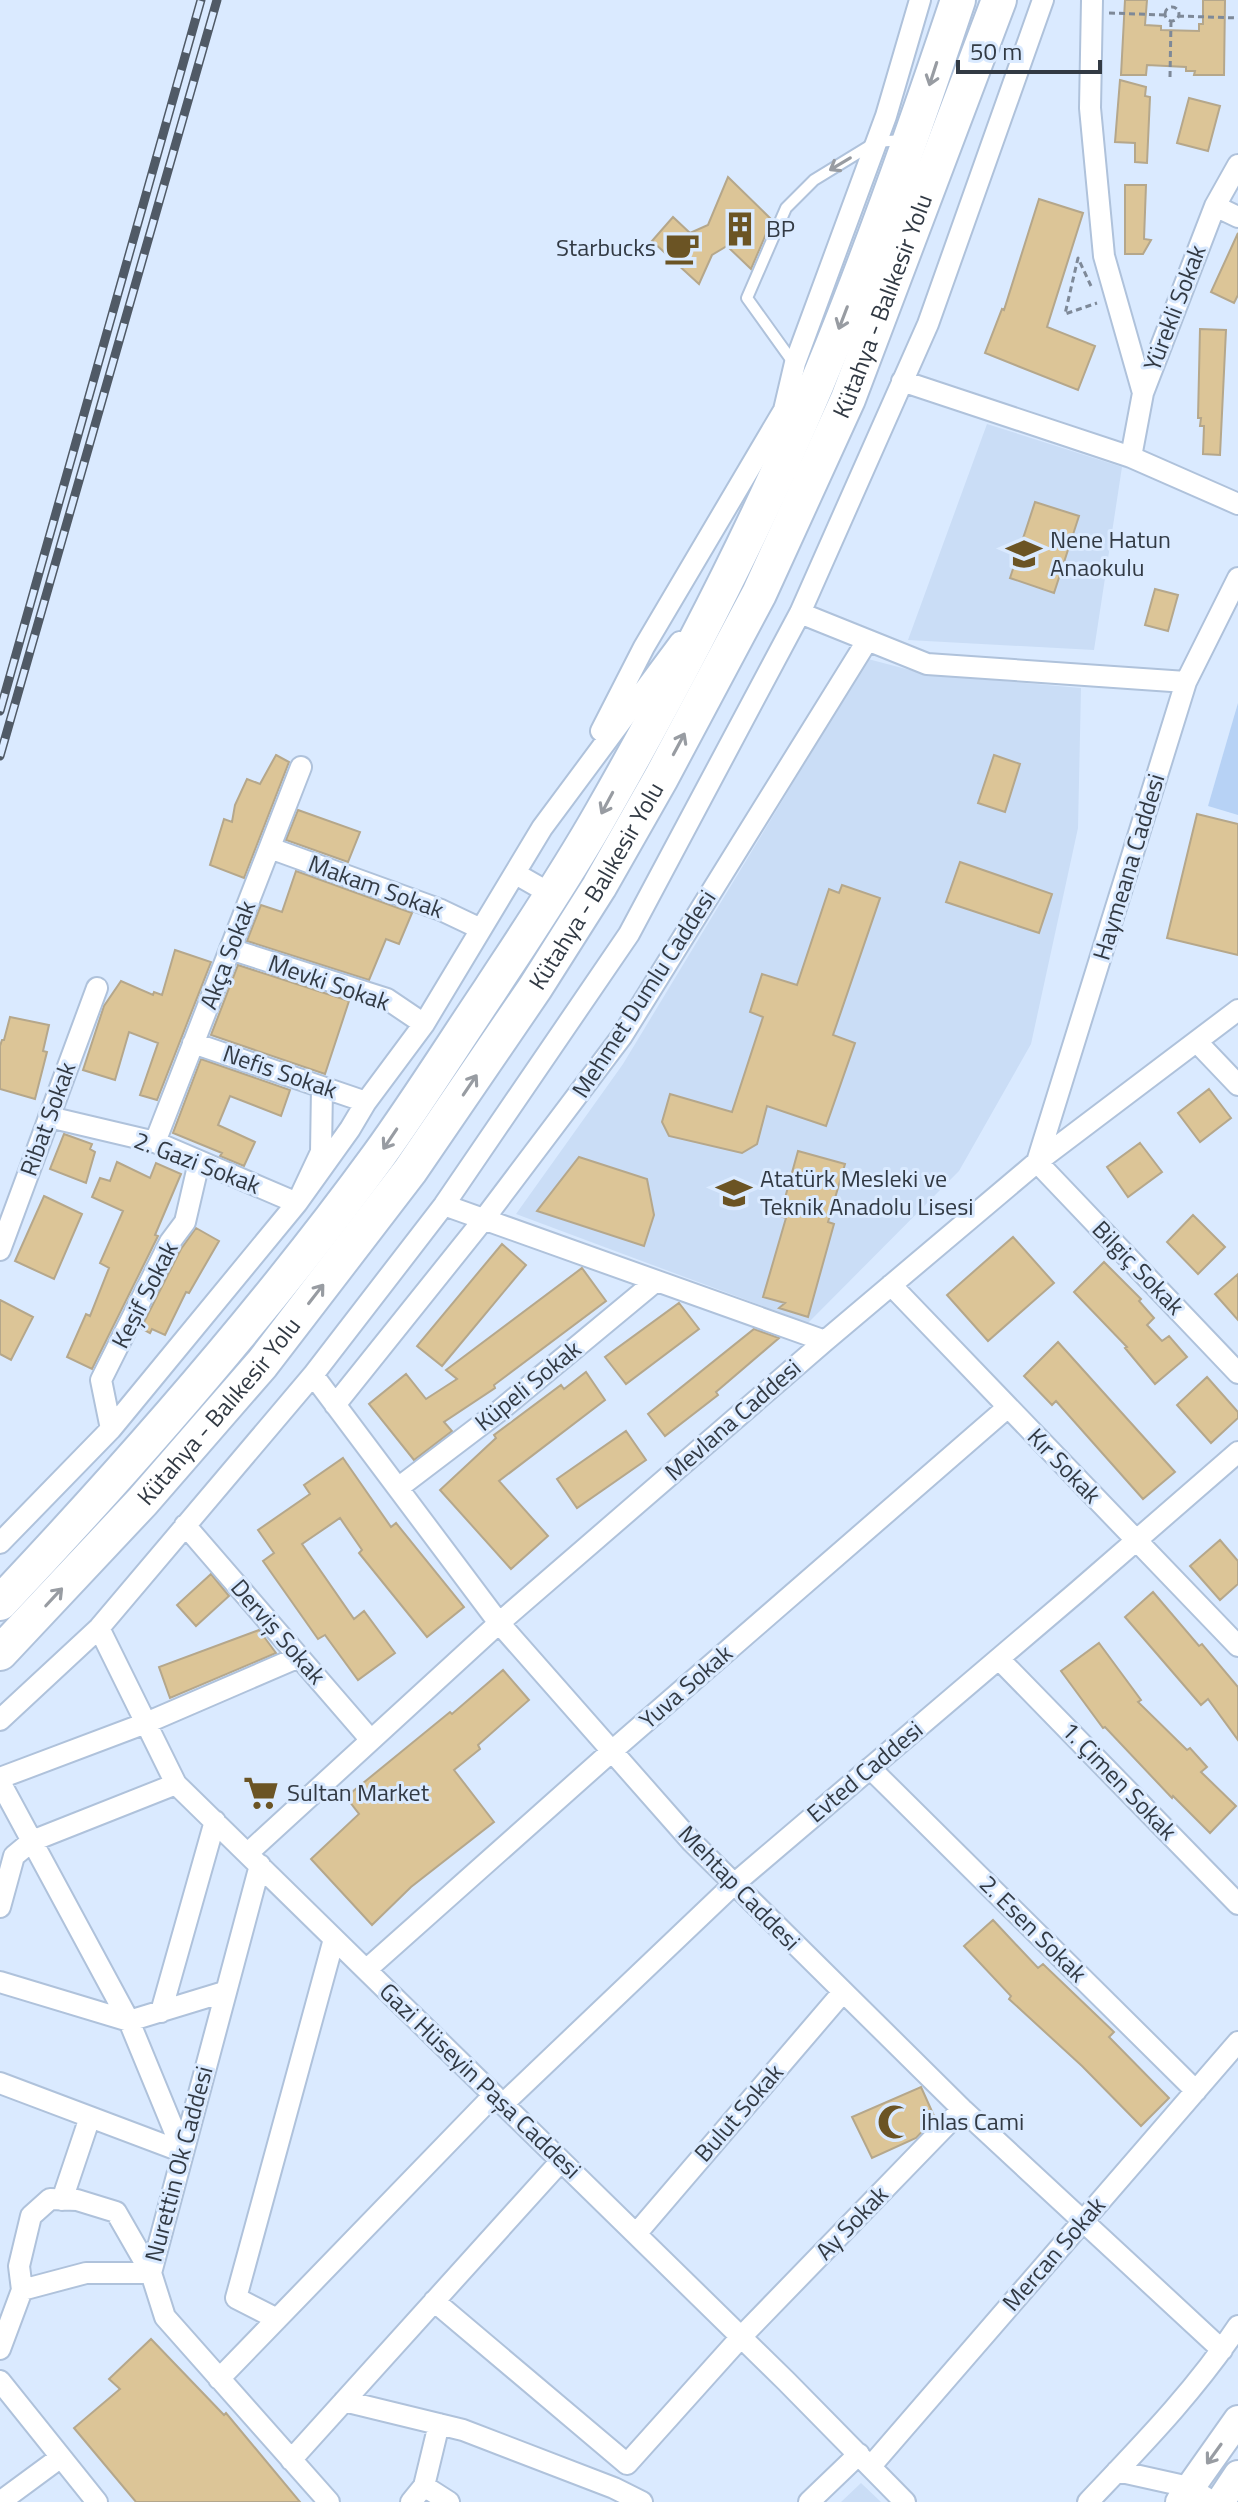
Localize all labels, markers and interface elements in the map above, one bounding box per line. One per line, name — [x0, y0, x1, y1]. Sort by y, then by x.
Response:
scale bar — [958, 24, 1100, 74]
text: 50 m — [970, 33, 1022, 69]
one-way arrow — [925, 61, 940, 86]
one-way arrow — [829, 156, 852, 172]
street label: Kütahya - Balıkesir Yolu — [823, 189, 941, 424]
building icon: BP — [721, 210, 759, 248]
place label: BP — [766, 210, 795, 246]
place label: Starbucks — [556, 229, 656, 265]
cafe icon: Starbucks — [663, 229, 701, 267]
street label: Yürekli Sokak — [1133, 239, 1215, 376]
one-way arrow — [835, 305, 849, 330]
place label: Nene Hatun Anaokulu — [1050, 521, 1171, 585]
school or university icon: Nene Hatun Anaokulu — [1005, 535, 1043, 573]
one-way arrow — [672, 733, 688, 757]
street label: Haymeana Caddesi — [1083, 769, 1173, 964]
street label: Kütahya - Balıkesir Yolu — [519, 775, 672, 997]
one-way arrow — [599, 791, 615, 814]
street label: Makam Sokak — [304, 845, 449, 927]
street label: Mehmet Dumlu Caddesi — [562, 882, 724, 1105]
street label: Akça Sokak — [190, 895, 264, 1014]
street label: Mevki Sokak — [264, 944, 395, 1020]
street label: Nefis Sokak — [218, 1035, 343, 1108]
street label: Ribat Sokak — [10, 1056, 84, 1181]
one-way arrow — [462, 1074, 478, 1096]
street label: 2. Gazi Sokak — [129, 1121, 266, 1203]
one-way arrow — [382, 1127, 398, 1149]
place label: Atatürk Mesleki ve Teknik Anadolu Lisesi — [760, 1160, 974, 1224]
school or university icon: Atatürk Mesleki ve Teknik Anadolu Lisesi — [715, 1174, 753, 1212]
street label: Bilgiç Sokak — [1084, 1212, 1194, 1323]
street label: Keşif Sokak — [102, 1234, 187, 1354]
one-way arrow — [307, 1284, 324, 1305]
street label: Kütahya - Balıkesir Yolu — [128, 1309, 309, 1513]
street label: Küpeli Sokak — [466, 1331, 589, 1439]
street label: Mevlana Caddesi — [656, 1350, 808, 1489]
street label: Kır Sokak — [1019, 1419, 1110, 1512]
street label: Derviş Sokak — [223, 1571, 335, 1692]
one-way arrow — [45, 1587, 63, 1607]
street label: Yuva Sokak — [631, 1635, 740, 1737]
street label: Evted Caddesi — [798, 1712, 930, 1831]
street label: 1. Çimen Sokak — [1054, 1713, 1186, 1848]
supermarket icon: Sultan Market — [242, 1774, 280, 1812]
place label: Sultan Market — [287, 1774, 430, 1810]
street label: Mehtap Caddesi — [670, 1816, 809, 1958]
street label: 2. Esen Sokak — [972, 1866, 1096, 1991]
street label: Gazi Hüseyin Paşa Caddesi — [371, 1974, 590, 2187]
street label: Bulut Sokak — [685, 2055, 792, 2169]
street label: Nurettin Ok Caddesi — [135, 2062, 221, 2265]
mosque icon: İhlas Cami — [876, 2103, 914, 2141]
place label: İhlas Cami — [921, 2103, 1024, 2139]
street label: Ay Sokak — [807, 2177, 896, 2268]
street label: Mercan Sokak — [993, 2188, 1114, 2319]
one-way arrow — [1206, 2442, 1222, 2464]

